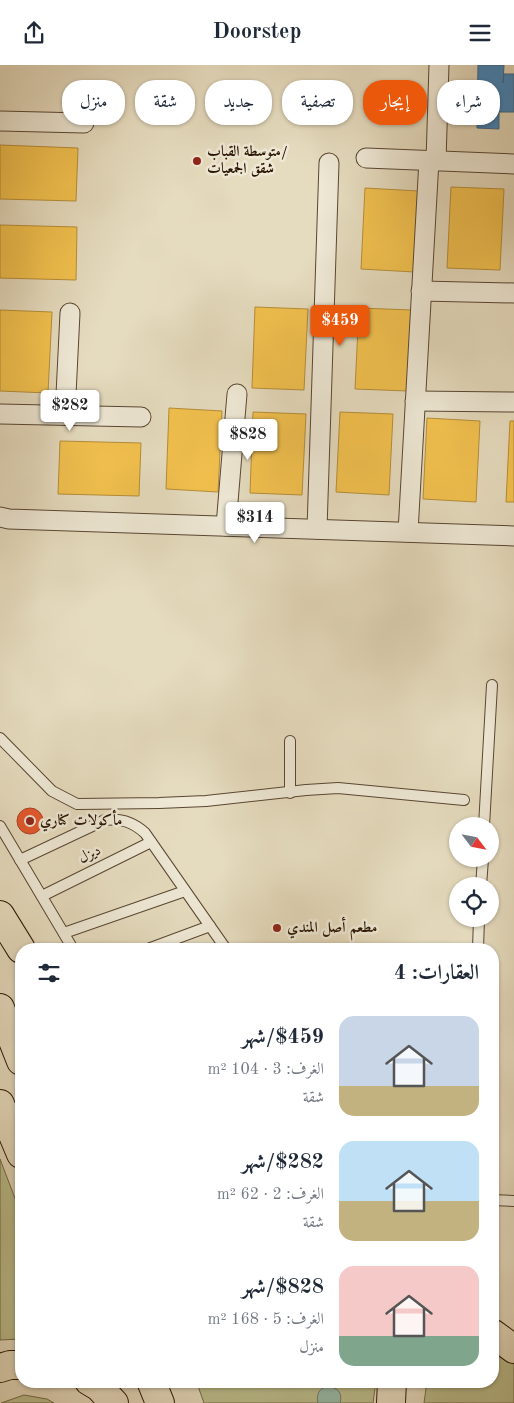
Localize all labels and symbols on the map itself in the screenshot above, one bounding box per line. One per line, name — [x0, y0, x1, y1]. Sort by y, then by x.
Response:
place label: متوسطة القباب/ شقق الجمعيات — [207, 144, 288, 177]
marker: متوسطة القباب/ شقق الجمعيات — [191, 155, 203, 167]
pin: $459 — [310, 305, 370, 347]
pin: $282 — [40, 389, 100, 432]
pin: $828 — [218, 419, 278, 461]
pin: $314 — [225, 501, 285, 544]
place label: مأكولات كناري — [40, 809, 123, 832]
marker: مأكولات كناري — [24, 815, 36, 827]
north arrow — [449, 817, 499, 867]
street label: ديزل — [76, 843, 104, 867]
place label: مطعم أصل المندي — [287, 916, 377, 941]
marker: مطعم أصل المندي — [271, 922, 283, 934]

